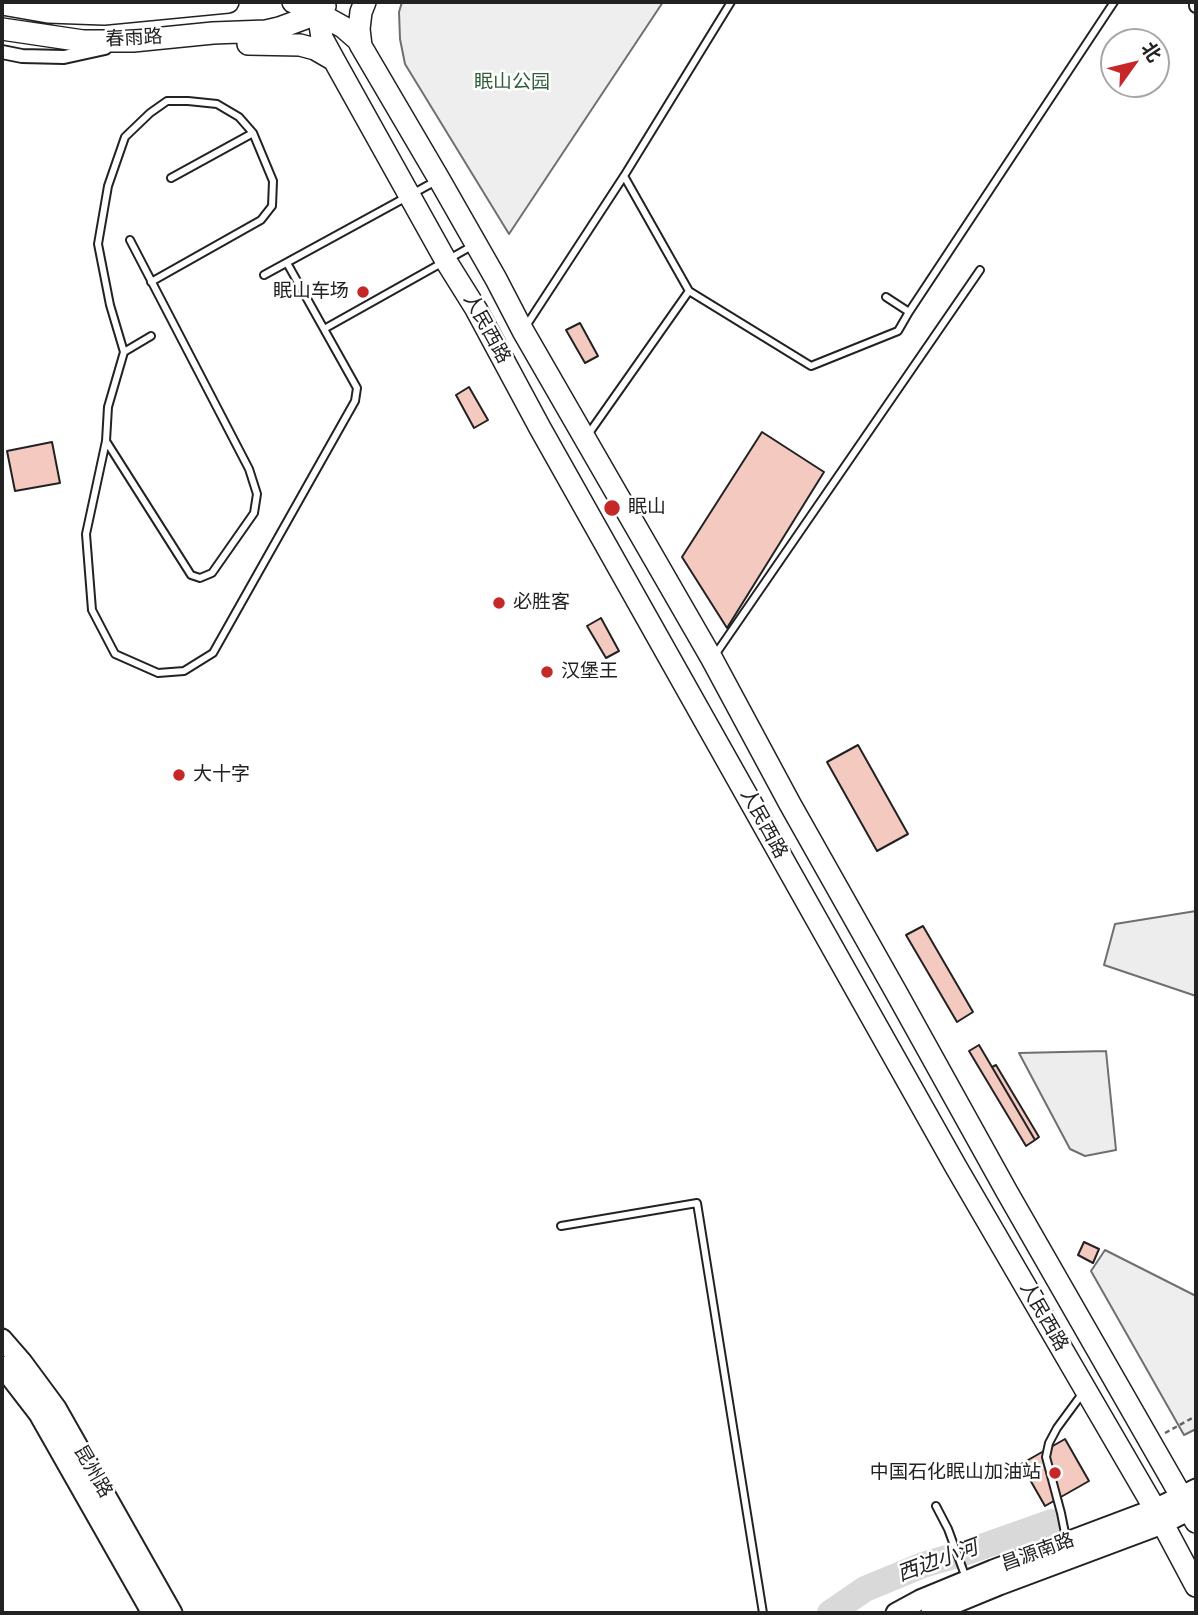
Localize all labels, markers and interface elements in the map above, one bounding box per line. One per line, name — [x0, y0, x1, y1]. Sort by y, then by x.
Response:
street label: 春雨路 — [105, 26, 163, 52]
north arrow — [1100, 28, 1170, 98]
text: 北 — [1135, 37, 1168, 68]
park label: 眠山公园 — [474, 72, 550, 94]
place label: 眠山车场 — [273, 281, 349, 303]
marker: 眠山车场 — [355, 284, 371, 300]
street label: 人民西路 — [458, 290, 514, 368]
place label: 眠山 — [628, 497, 666, 519]
marker: 眠山 — [602, 498, 622, 518]
place label: 必胜客 — [513, 592, 570, 614]
marker: 必胜客 — [491, 595, 507, 611]
place label: 汉堡王 — [561, 661, 618, 683]
marker: 汉堡王 — [539, 664, 555, 680]
place label: 大十字 — [193, 764, 250, 786]
marker: 大十字 — [171, 767, 187, 783]
street label: 人民西路 — [735, 785, 791, 863]
street label: 人民西路 — [1014, 1278, 1072, 1356]
street label: 昆州路 — [68, 1442, 116, 1502]
place label: 中国石化眠山加油站 — [870, 1462, 1041, 1484]
marker: 中国石化眠山加油站 — [1047, 1465, 1063, 1481]
street label: 昌源南路 — [998, 1529, 1078, 1577]
water label: 西边小河 — [894, 1536, 982, 1588]

